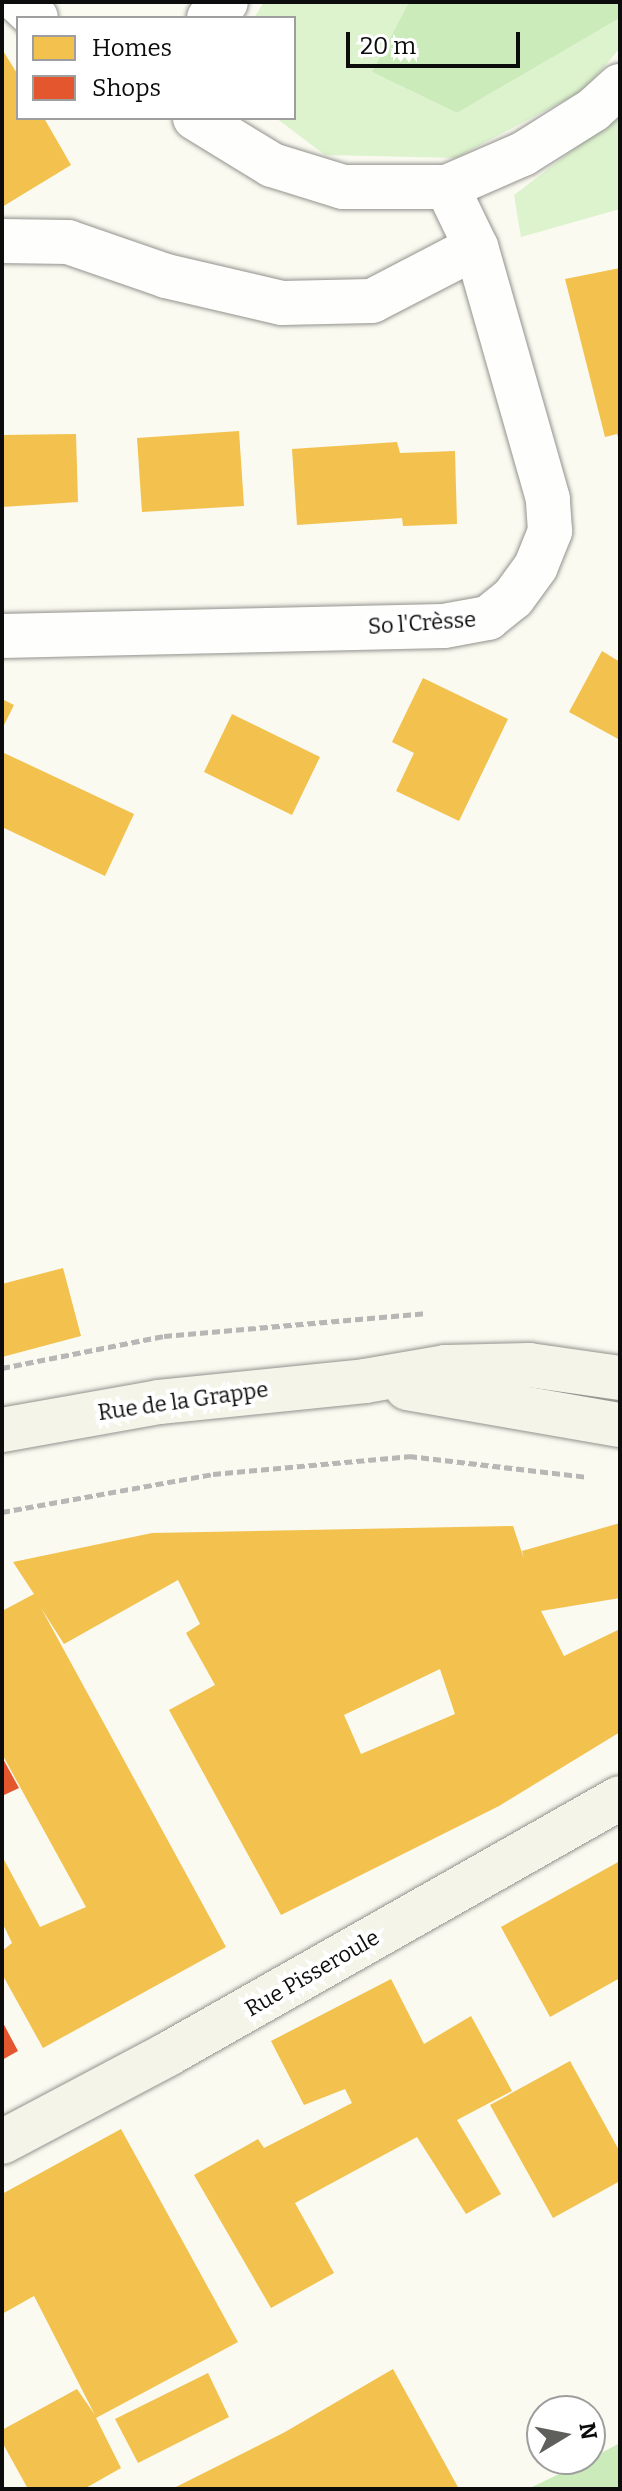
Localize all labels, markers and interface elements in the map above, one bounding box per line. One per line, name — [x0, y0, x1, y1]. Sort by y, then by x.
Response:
legend — [16, 16, 296, 120]
scale bar — [350, 16, 524, 66]
text: 20 m — [360, 32, 416, 60]
text: Homes — [92, 34, 172, 62]
text: Shops — [92, 74, 161, 102]
street label: So l'Crèsse — [367, 606, 477, 640]
street label: Rue de la Grappe — [96, 1376, 270, 1426]
street label: Rue Pisseroule — [240, 1924, 384, 2022]
north arrow — [526, 2395, 606, 2475]
text: N — [573, 2420, 603, 2442]

